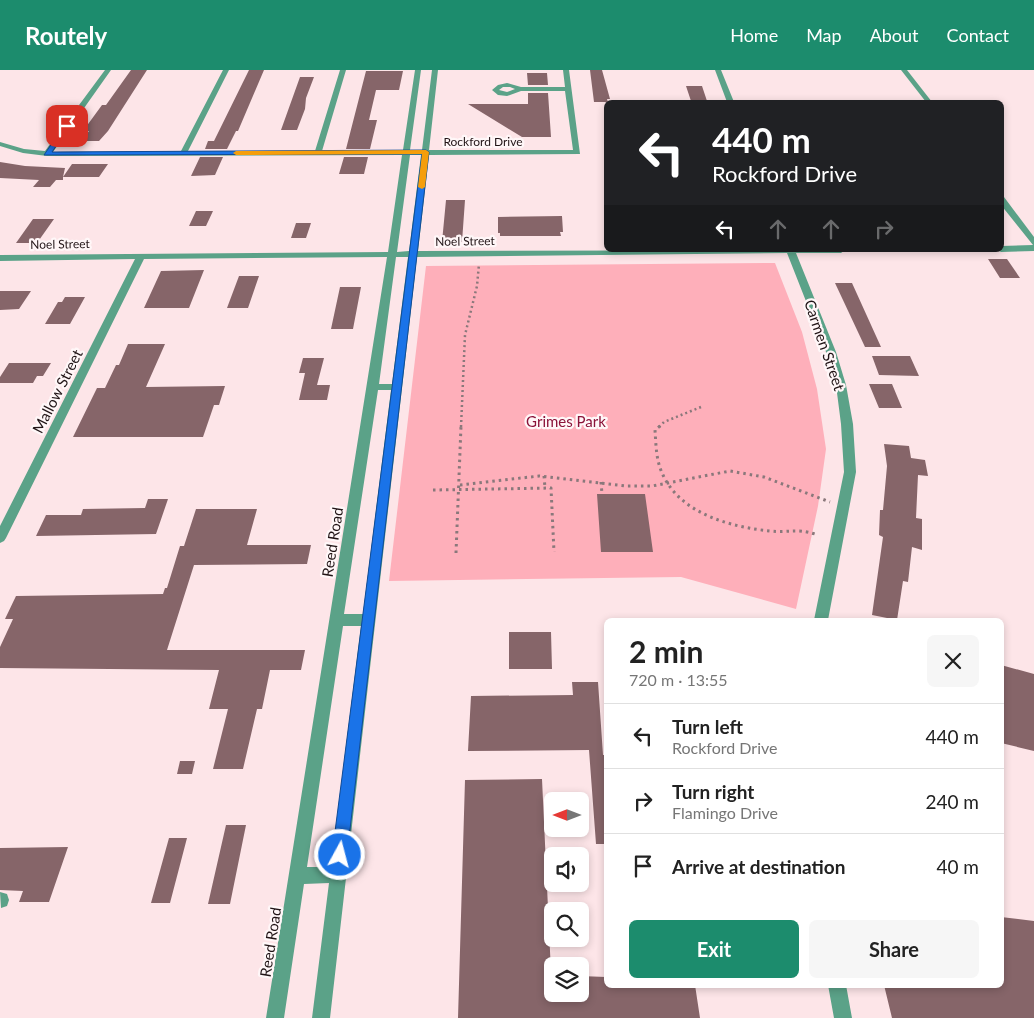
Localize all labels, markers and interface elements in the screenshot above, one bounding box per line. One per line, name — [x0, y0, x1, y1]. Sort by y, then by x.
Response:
text: Routely — [25, 21, 107, 50]
text: Home — [730, 24, 778, 46]
text: Map — [806, 24, 842, 46]
text: About — [870, 24, 919, 46]
text: Contact — [947, 24, 1009, 46]
pin — [46, 105, 88, 147]
icon: arrive — [53, 112, 81, 140]
text: 440 m — [712, 118, 811, 160]
icon: left — [629, 120, 694, 185]
street label: Rockford Drive — [443, 134, 523, 149]
text: Rockford Drive — [712, 160, 857, 187]
icon: left — [711, 215, 739, 243]
icon: ahead — [764, 215, 792, 243]
icon: ahead — [817, 215, 845, 243]
icon: right — [870, 215, 898, 243]
street label: Noel Street — [435, 233, 496, 249]
street label: Noel Street — [30, 236, 91, 252]
street label: Carmen Street — [801, 297, 849, 393]
street label: Mallow Street — [28, 346, 86, 436]
park label: Grimes Park — [526, 412, 606, 430]
street label: Reed Road — [318, 506, 346, 578]
text: 2 min — [629, 633, 703, 669]
button: close — [927, 635, 979, 687]
text: 720 m · 13:55 — [629, 670, 728, 689]
text: Turn left — [672, 715, 743, 738]
icon: left — [629, 722, 657, 750]
text: 440 m — [925, 725, 979, 748]
text: Rockford Drive — [672, 738, 777, 757]
text: Turn right — [672, 780, 754, 803]
icon: right — [629, 787, 657, 815]
text: 240 m — [925, 790, 979, 813]
north arrow — [544, 792, 589, 838]
map controls — [544, 792, 589, 1002]
text: Flamingo Drive — [672, 803, 778, 822]
position arrow — [313, 828, 365, 880]
button: sound — [544, 847, 589, 892]
icon: arrive — [629, 852, 657, 880]
text: Arrive at destination — [672, 855, 845, 878]
text: 40 m — [936, 855, 979, 878]
button: search — [544, 902, 589, 947]
street label: Reed Road — [256, 906, 284, 978]
button: Exit — [629, 920, 799, 978]
button: Share — [809, 920, 979, 978]
button: layers — [544, 957, 589, 1002]

